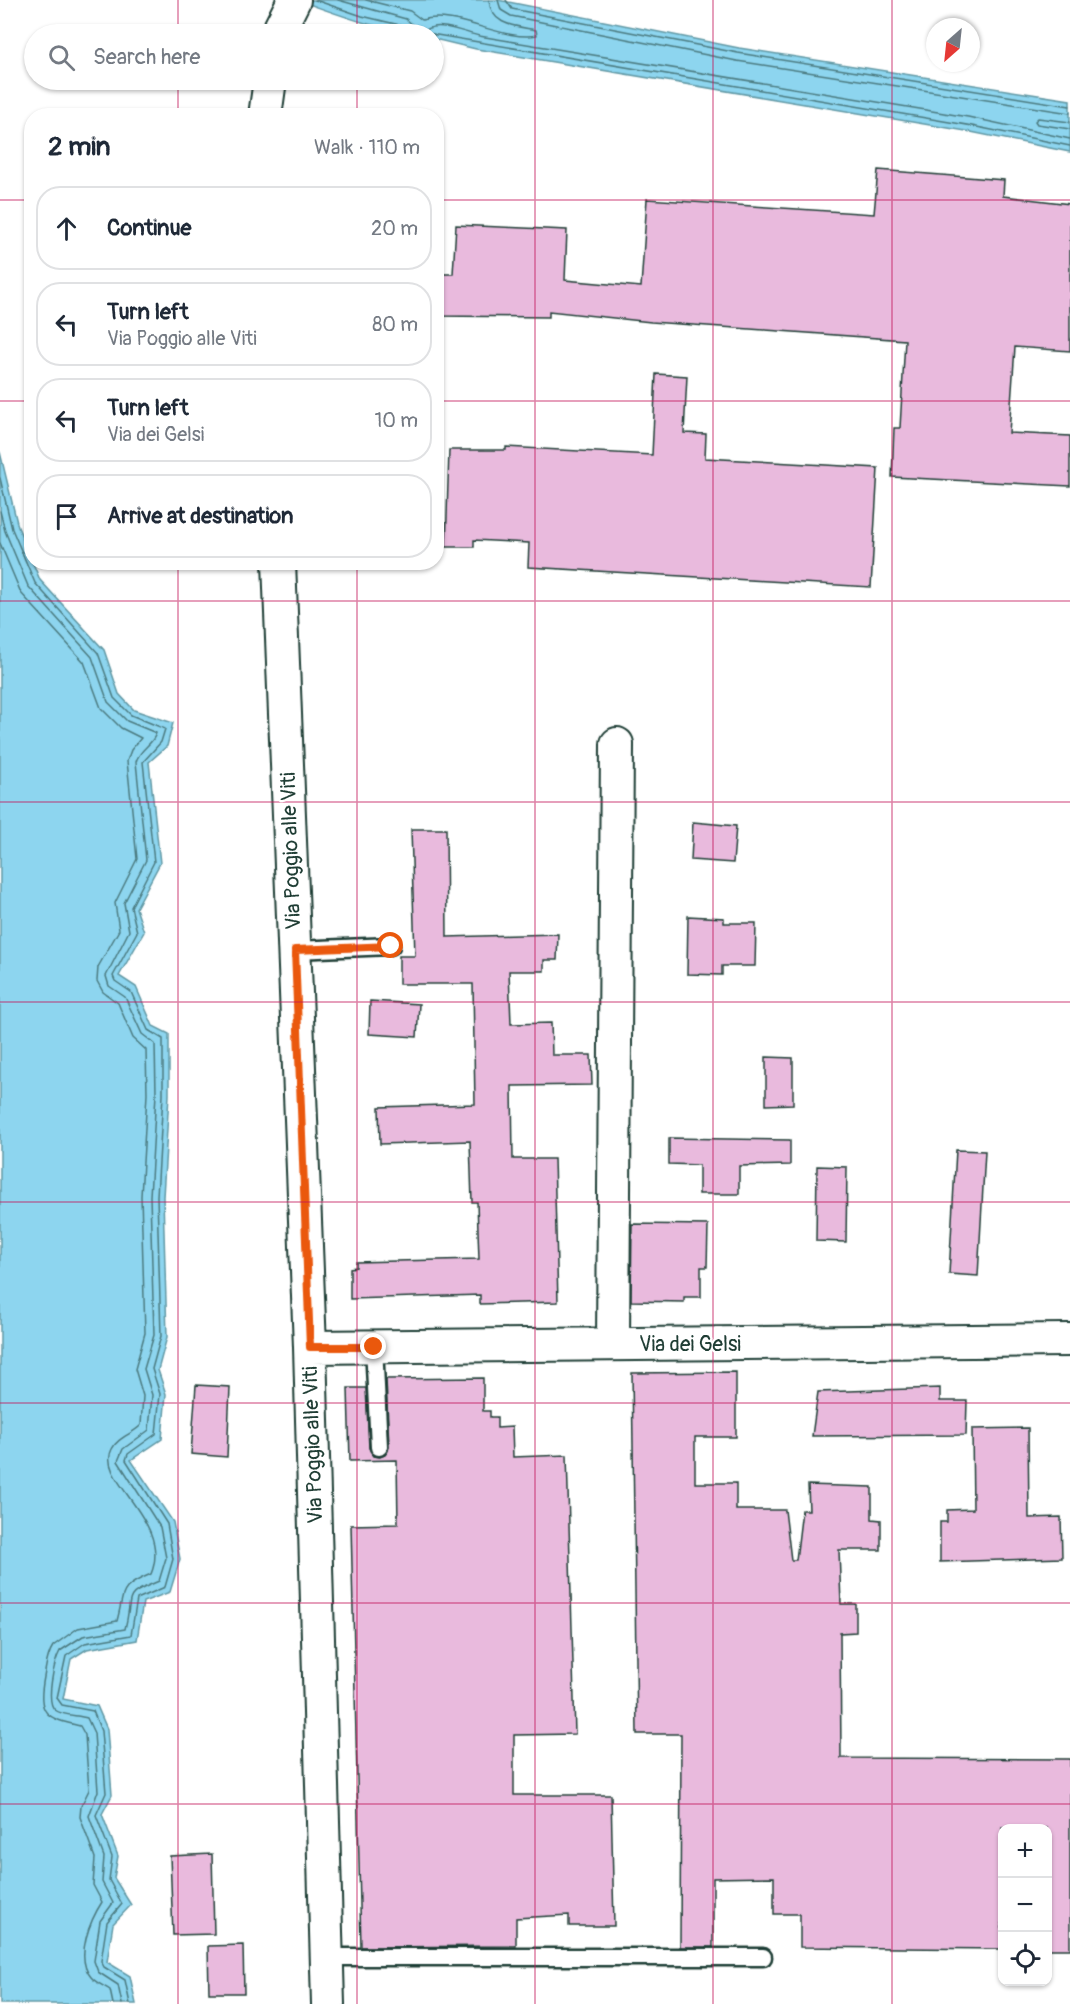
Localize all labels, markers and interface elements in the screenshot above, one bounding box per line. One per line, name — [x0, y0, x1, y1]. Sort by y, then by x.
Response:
north arrow — [926, 18, 980, 72]
search box — [24, 24, 444, 90]
icon: search — [45, 41, 78, 74]
text: Search here — [93, 43, 200, 71]
text: 2 min — [48, 131, 110, 163]
text: Walk · 110 m — [314, 135, 420, 160]
icon: ahead — [50, 212, 83, 245]
text: Continue — [107, 214, 191, 242]
text: 20 m — [371, 216, 418, 241]
text: Turn left — [107, 298, 189, 326]
icon: left — [50, 308, 83, 341]
text: 80 m — [372, 312, 418, 337]
text: Via Poggio alle Viti — [107, 326, 257, 351]
text: Turn left — [107, 394, 189, 422]
icon: left — [50, 404, 83, 437]
text: 10 m — [374, 408, 418, 433]
text: Via dei Gelsi — [107, 422, 204, 447]
icon: arrive — [50, 500, 83, 533]
text: Arrive at destination — [107, 502, 293, 530]
street label: Via Poggio alle Viti — [275, 772, 307, 930]
route start — [377, 932, 403, 958]
street label: Via dei Gelsi — [639, 1331, 741, 1358]
route end — [360, 1333, 386, 1359]
street label: Via Poggio alle Viti — [297, 1366, 329, 1524]
map controls — [998, 1824, 1052, 1986]
button: + — [998, 1824, 1052, 1878]
button: − — [998, 1878, 1052, 1932]
button: locate — [998, 1932, 1052, 1986]

